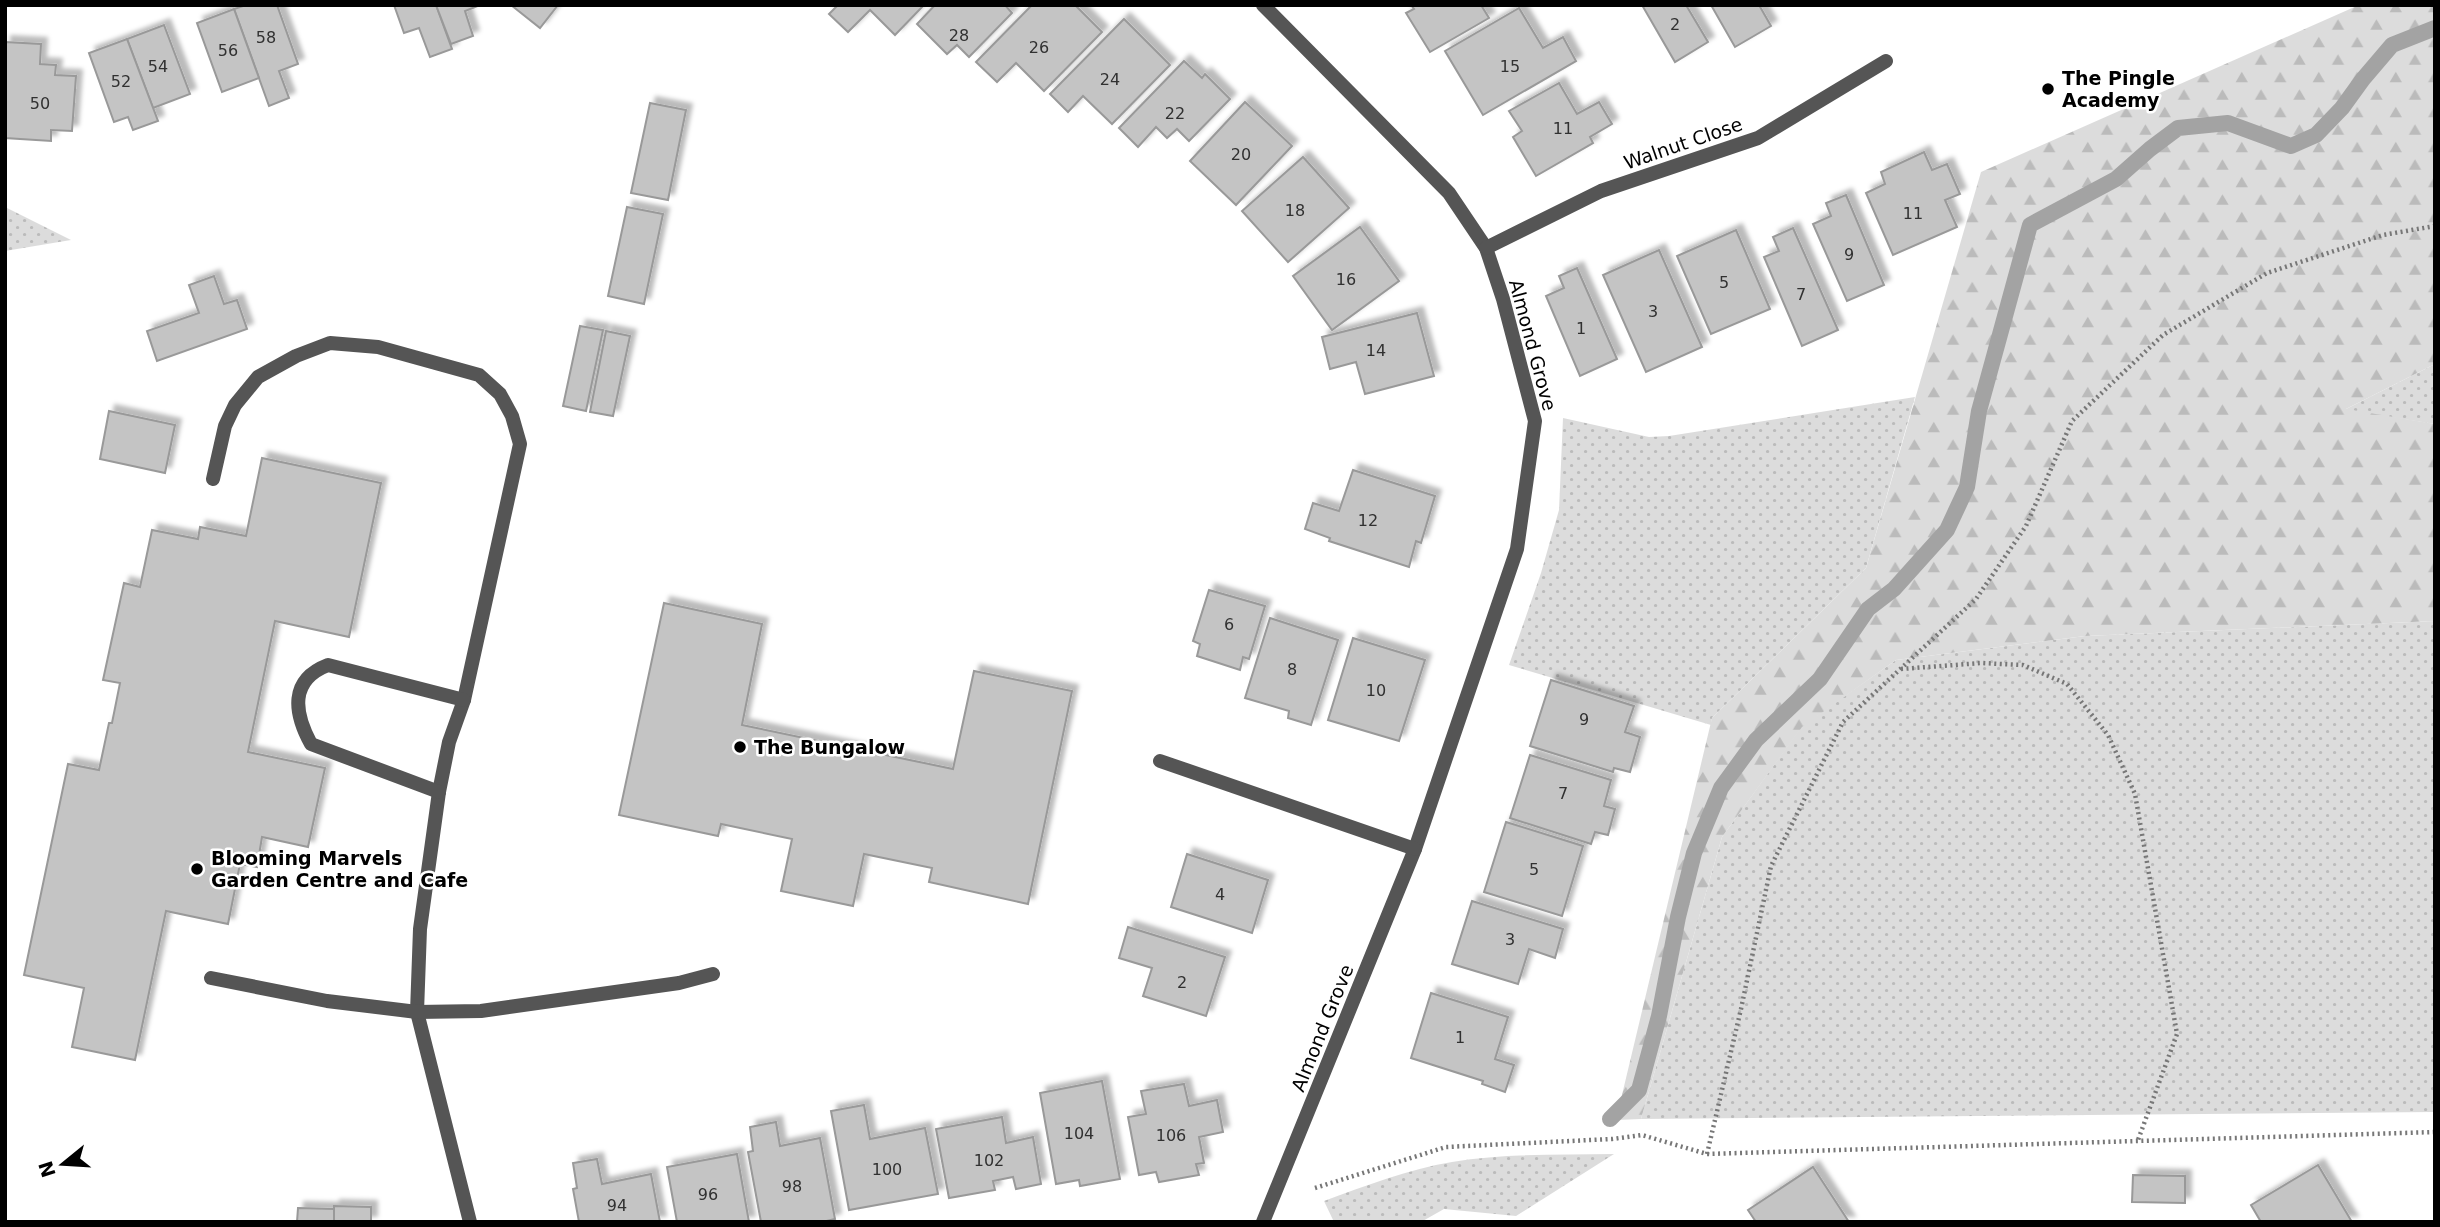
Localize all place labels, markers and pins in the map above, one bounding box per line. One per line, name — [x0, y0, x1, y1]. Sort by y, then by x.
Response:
place label: The Pingle Academy — [2062, 67, 2175, 111]
marker: The Pingle Academy — [2040, 81, 2056, 97]
place label: The Bungalow — [754, 736, 905, 758]
marker: The Bungalow — [732, 739, 748, 755]
place label: Blooming Marvels Garden Centre and Cafe — [211, 847, 468, 891]
marker: Blooming Marvels Garden Centre and Cafe — [189, 861, 205, 877]

